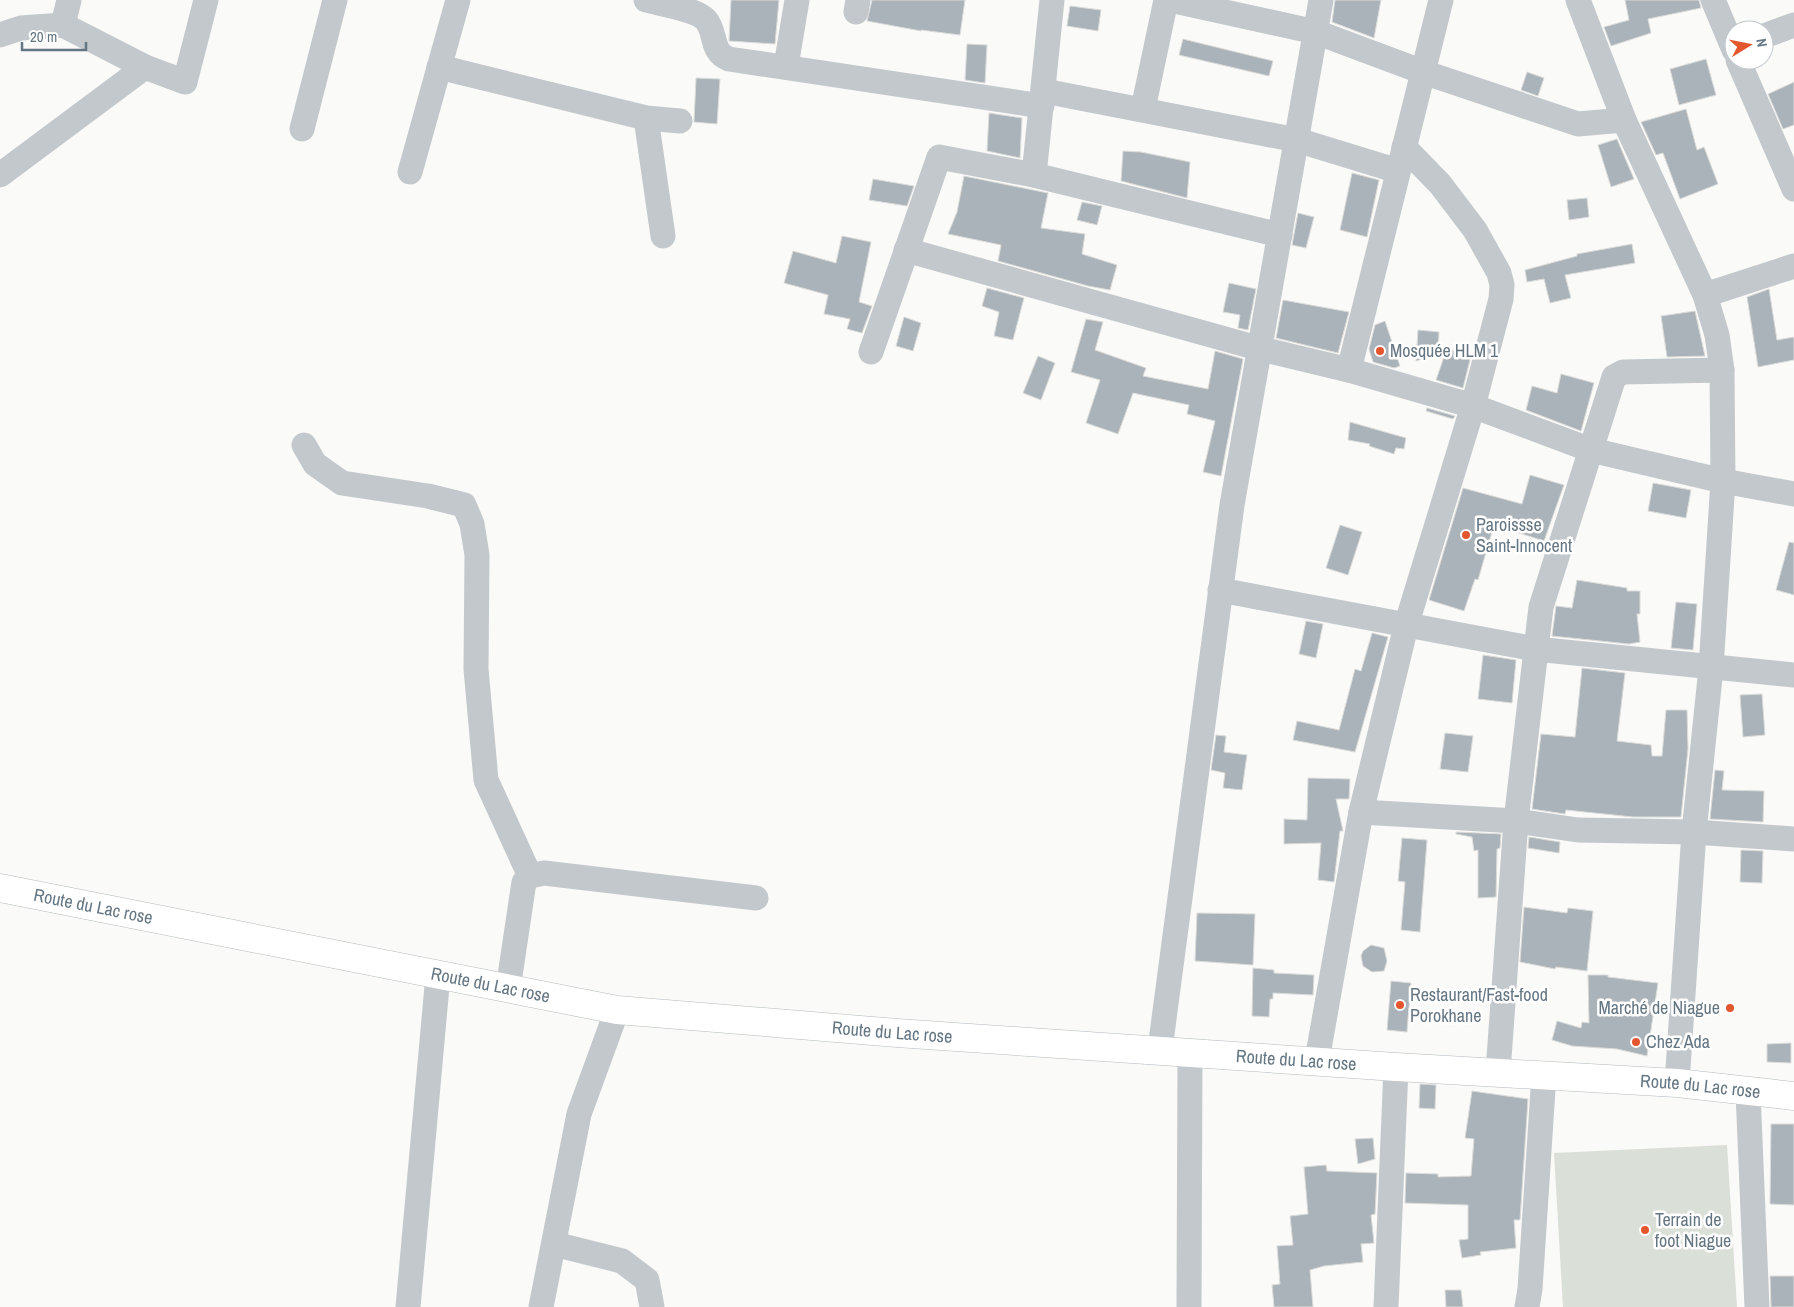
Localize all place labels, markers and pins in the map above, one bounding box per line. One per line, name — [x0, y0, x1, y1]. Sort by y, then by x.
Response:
place label: Mosquée HLM 1 — [1390, 338, 1499, 363]
marker: Mosquée HLM 1 — [1374, 345, 1386, 357]
place label: Paroissse Saint-Innocent — [1476, 512, 1572, 558]
marker: Paroissse Saint-Innocent — [1460, 529, 1472, 541]
place label: Restaurant/Fast-food Porokhane — [1410, 982, 1548, 1028]
place label: Marché de Niague — [1599, 995, 1720, 1020]
marker: Restaurant/Fast-food Porokhane — [1394, 999, 1406, 1011]
marker: Marché de Niague — [1724, 1002, 1736, 1014]
place label: Chez Ada — [1646, 1029, 1710, 1054]
marker: Chez Ada — [1630, 1036, 1642, 1048]
place label: Terrain de foot Niague — [1655, 1207, 1731, 1253]
marker: Terrain de foot Niague — [1639, 1224, 1651, 1236]

